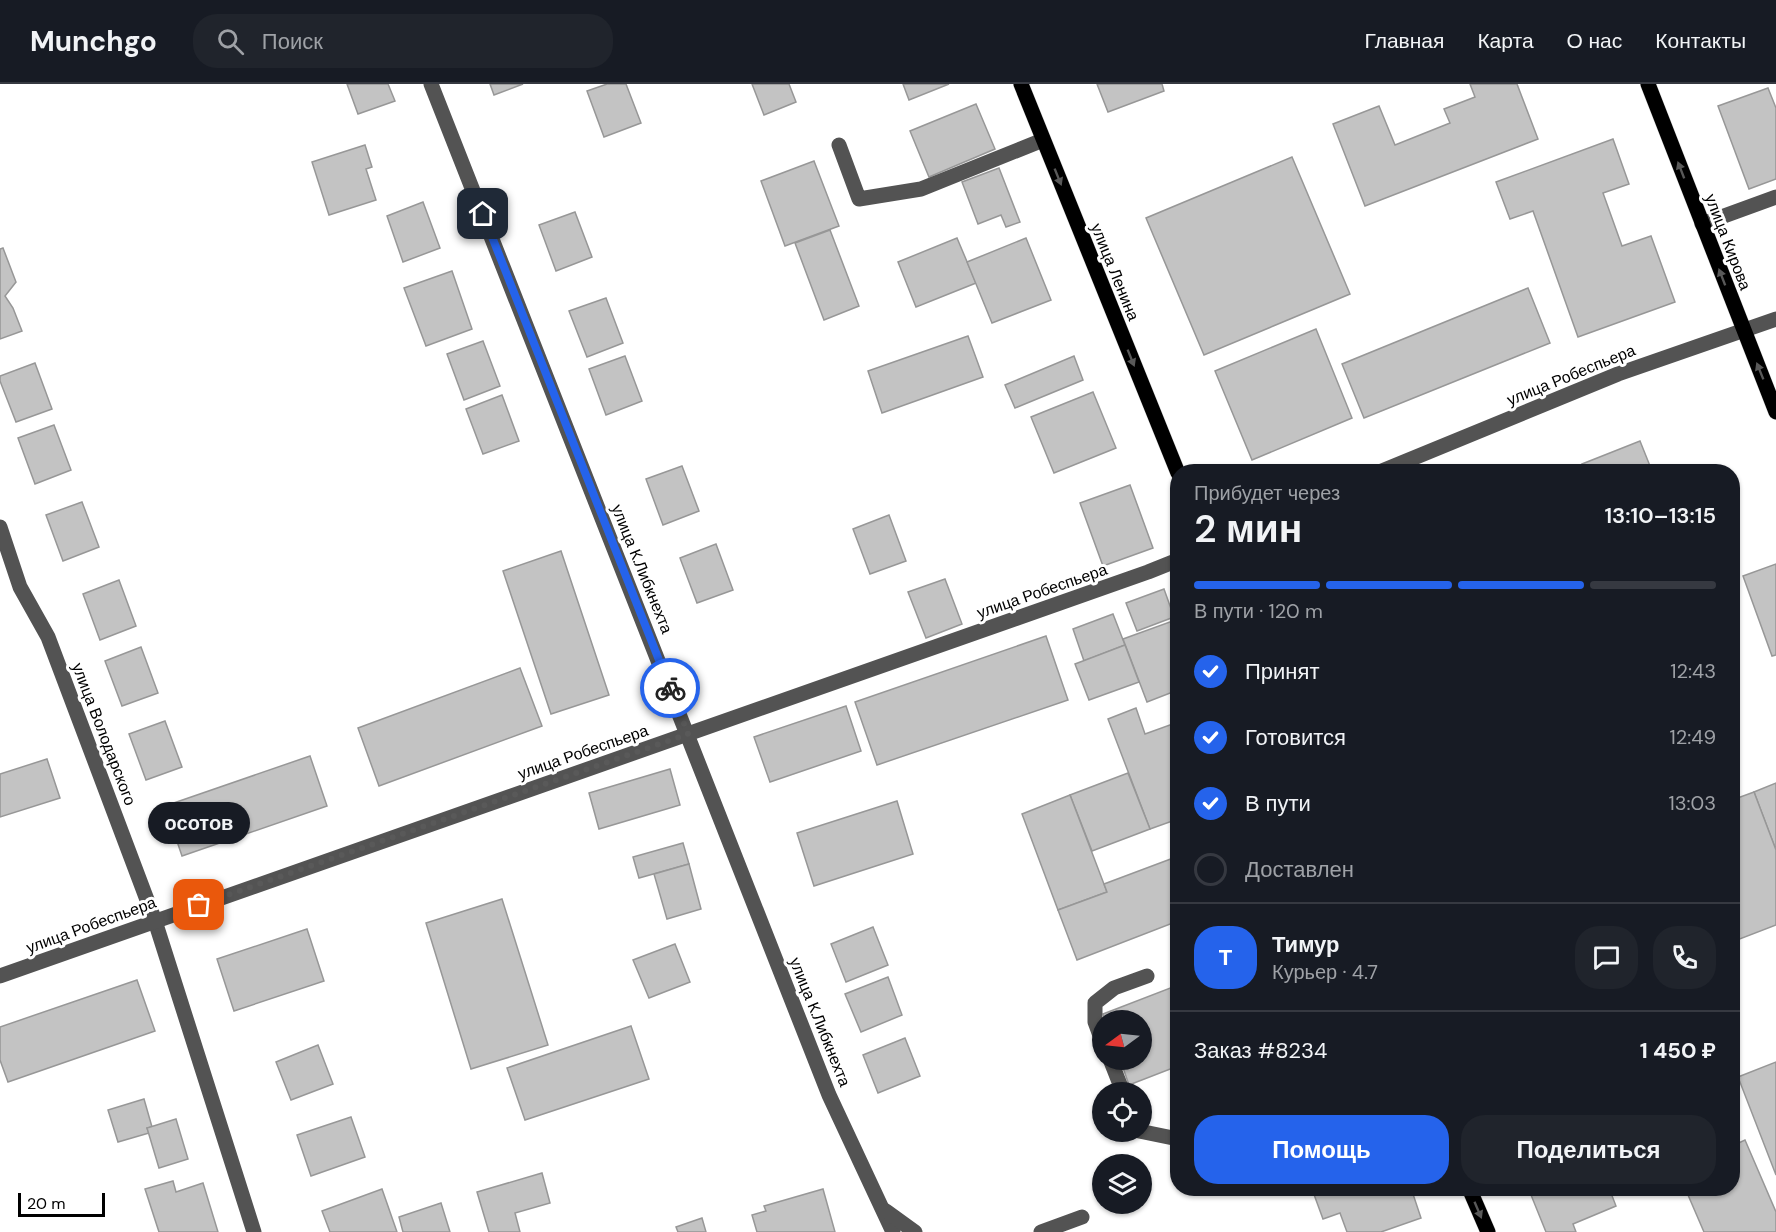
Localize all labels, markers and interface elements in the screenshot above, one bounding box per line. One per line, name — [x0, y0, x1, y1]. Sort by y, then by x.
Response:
search box — [193, 14, 613, 68]
text: Munchgo — [30, 23, 157, 60]
icon: search — [214, 25, 247, 58]
text: Поиск — [262, 27, 323, 56]
text: Главная — [1364, 27, 1444, 55]
text: Карта — [1477, 27, 1534, 55]
text: О нас — [1567, 27, 1622, 55]
text: Контакты — [1655, 27, 1746, 55]
one-way arrow — [1676, 160, 1686, 178]
one-way arrow — [1053, 169, 1063, 187]
pin — [457, 188, 508, 239]
street label: улица Кирова — [1700, 191, 1756, 293]
icon: home — [466, 197, 499, 230]
street label: улица Ленина — [1086, 220, 1144, 324]
one-way arrow — [1717, 268, 1727, 286]
street label: улица Робеспьера — [1504, 340, 1638, 410]
one-way arrow — [1126, 350, 1136, 368]
one-way arrow — [1754, 362, 1764, 380]
text: Прибудет через — [1194, 480, 1340, 506]
street label: улица К.Либкнехта — [606, 501, 678, 637]
text: 13:10–13:15 — [1604, 501, 1716, 530]
text: 2 мин — [1194, 503, 1302, 554]
street label: улица Робеспьера — [974, 559, 1110, 623]
text: В пути · 120 m — [1194, 598, 1323, 624]
icon: check — [1194, 655, 1227, 688]
text: Принят — [1245, 657, 1319, 686]
courier — [640, 658, 700, 718]
text: 12:43 — [1670, 658, 1716, 684]
street label: улица Володарского — [67, 660, 141, 808]
icon: bike — [654, 672, 687, 705]
street label: улица Робеспьера — [515, 720, 651, 784]
icon: check — [1194, 721, 1227, 754]
text: Готовится — [1245, 723, 1346, 752]
text: 12:49 — [1670, 724, 1716, 750]
icon: check — [1194, 787, 1227, 820]
text: В пути — [1245, 789, 1311, 818]
text: 13:03 — [1668, 790, 1716, 816]
callout: осотов — [148, 803, 250, 845]
text: осотов — [165, 810, 233, 836]
text: Доставлен — [1245, 855, 1354, 884]
pin — [173, 879, 224, 930]
icon: bag — [182, 888, 215, 921]
street label: улица Робеспьера — [23, 892, 159, 958]
button: chat — [1575, 926, 1638, 989]
button: phone — [1653, 926, 1716, 989]
text: Тимур — [1272, 930, 1340, 959]
text: Т — [1219, 943, 1232, 972]
street label: улица К.Либкнехта — [784, 954, 856, 1090]
text: Курьер · 4.7 — [1272, 959, 1378, 985]
north arrow — [1092, 1010, 1152, 1070]
map controls — [1092, 1010, 1152, 1214]
text: Заказ #8234 — [1194, 1036, 1327, 1065]
text: 1 450 ₽ — [1640, 1036, 1716, 1065]
button: locate — [1092, 1082, 1152, 1142]
button: Помощь — [1194, 1115, 1449, 1184]
button: Поделиться — [1461, 1115, 1716, 1184]
button: layers — [1092, 1154, 1152, 1214]
scale bar — [18, 1190, 105, 1218]
text: 20 m — [27, 1193, 66, 1214]
one-way arrow — [1474, 1201, 1484, 1219]

